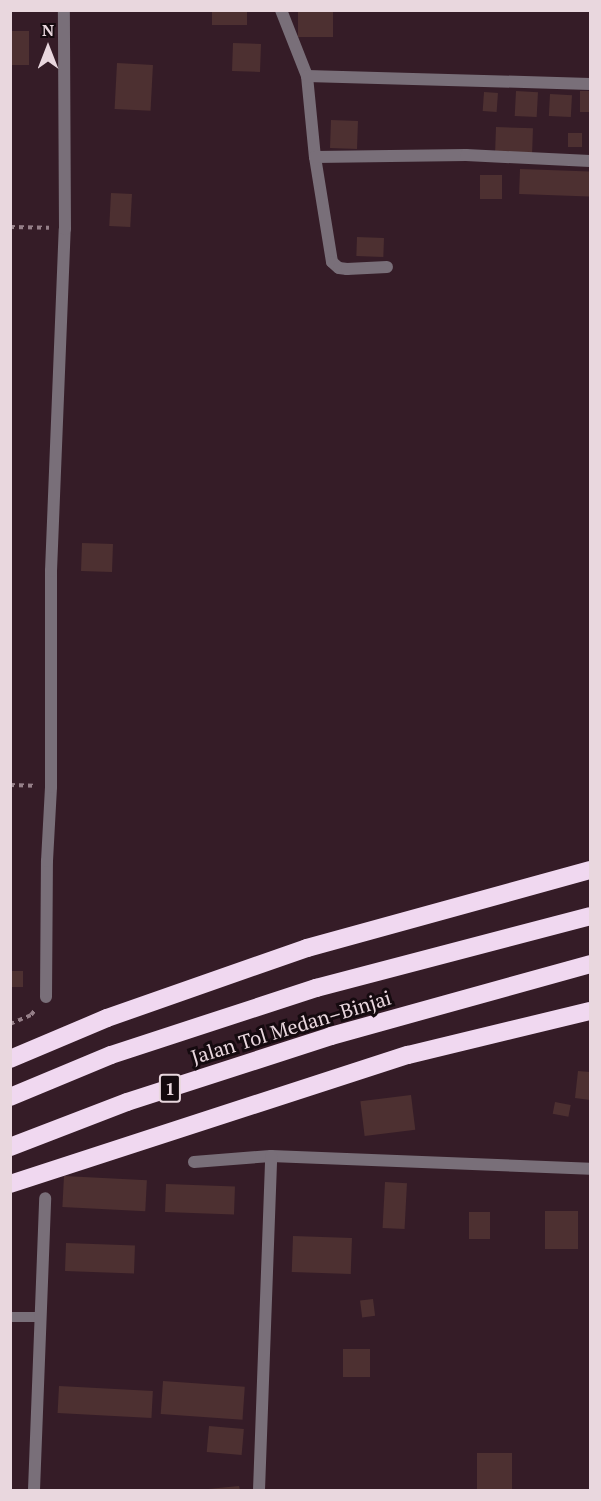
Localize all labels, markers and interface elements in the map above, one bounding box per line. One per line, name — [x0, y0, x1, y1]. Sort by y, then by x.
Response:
north arrow — [18, 18, 78, 78]
text: N — [42, 19, 54, 41]
street label: Jalan Tol Medan–Binjai — [188, 985, 394, 1069]
road number: 1 — [158, 1073, 182, 1103]

